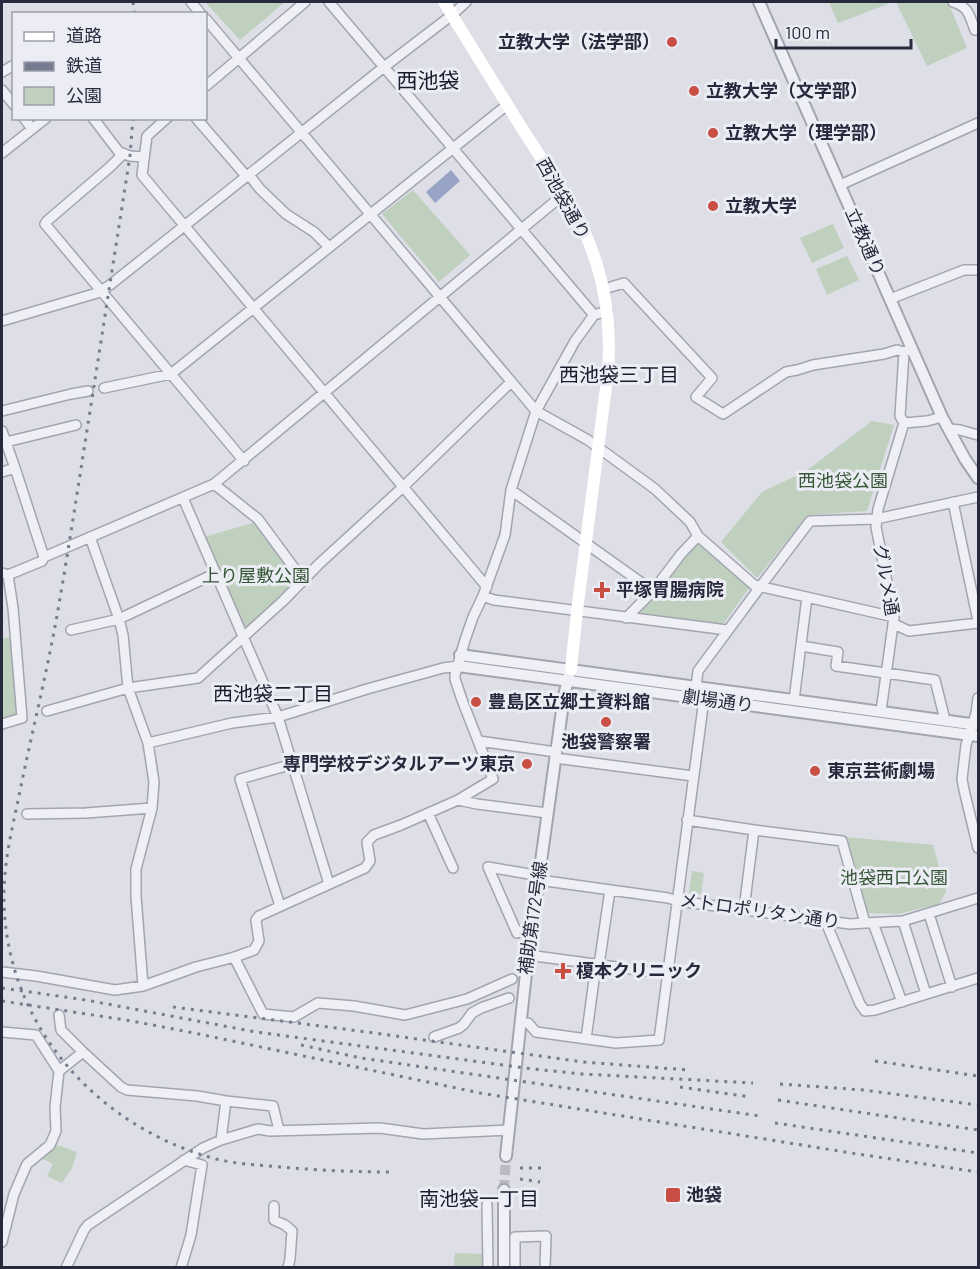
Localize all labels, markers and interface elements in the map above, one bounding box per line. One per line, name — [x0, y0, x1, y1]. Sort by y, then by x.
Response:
legend — [12, 12, 207, 120]
scale bar — [776, 12, 911, 50]
text: 100 m — [785, 21, 830, 43]
text: 道路 — [66, 24, 102, 46]
place label: 立教大学（法学部） — [498, 30, 660, 52]
marker: 立教大学（法学部） — [665, 35, 679, 49]
text: 鉄道 — [66, 54, 102, 76]
district label: 西池袋 — [397, 67, 460, 92]
place label: 立教大学（文学部） — [706, 79, 868, 101]
text: 公園 — [66, 84, 102, 106]
marker: 立教大学（文学部） — [687, 84, 701, 98]
place label: 立教大学（理学部） — [725, 121, 887, 143]
marker: 立教大学（理学部） — [706, 126, 720, 140]
street label: 西池袋通り — [532, 154, 595, 243]
place label: 立教大学 — [725, 194, 797, 216]
marker: 立教大学 — [706, 199, 720, 213]
street label: 立教通り — [841, 204, 891, 279]
district label: 西池袋三丁目 — [559, 362, 679, 386]
park label: 西池袋公園 — [798, 469, 888, 491]
street label: グルメ通 — [870, 542, 904, 617]
park label: 上り屋敷公園 — [202, 564, 310, 586]
place label: 平塚胃腸病院 — [616, 578, 724, 600]
marker: 平塚胃腸病院 — [593, 581, 611, 599]
district label: 西池袋二丁目 — [213, 681, 333, 705]
street label: 劇場通り — [681, 684, 755, 716]
place label: 豊島区立郷土資料館 — [488, 690, 650, 712]
marker: 豊島区立郷土資料館 — [469, 695, 483, 709]
marker: 池袋警察署 — [599, 715, 613, 729]
place label: 池袋警察署 — [561, 730, 651, 752]
place label: 専門学校デジタルアーツ東京 — [283, 752, 515, 774]
marker: 専門学校デジタルアーツ東京 — [520, 757, 534, 771]
place label: 東京芸術劇場 — [827, 759, 935, 781]
marker: 東京芸術劇場 — [808, 764, 822, 778]
street label: 補助第172号線 — [513, 860, 551, 976]
park label: 池袋西口公園 — [840, 866, 948, 888]
street label: メトロポリタン通り — [678, 888, 842, 932]
place label: 榎本クリニック — [576, 959, 702, 981]
marker: 榎本クリニック — [554, 962, 572, 980]
place label: 池袋 — [686, 1183, 722, 1205]
district label: 南池袋一丁目 — [419, 1186, 539, 1210]
marker: 池袋 — [664, 1186, 682, 1204]

